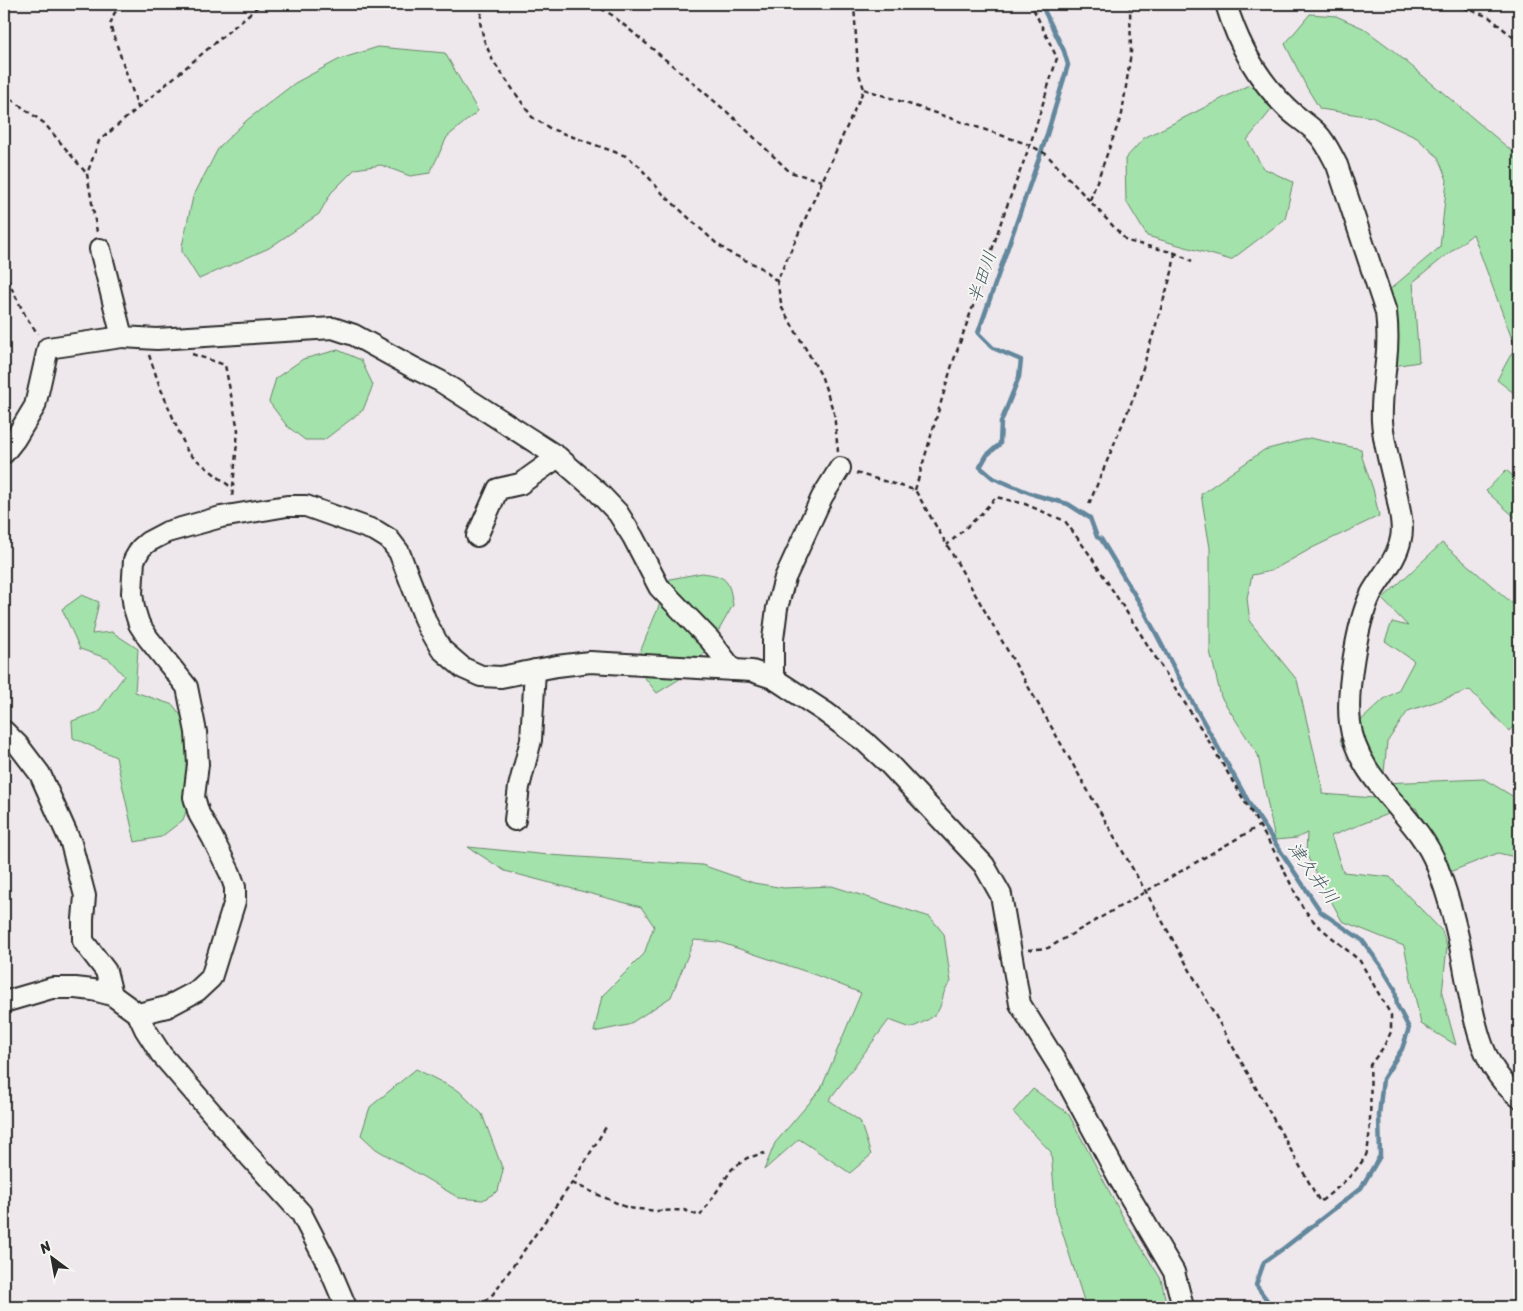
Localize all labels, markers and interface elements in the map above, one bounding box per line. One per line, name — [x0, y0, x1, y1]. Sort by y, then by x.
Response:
water label: 半田川 — [958, 246, 1006, 308]
water label: 津久井川 — [1279, 834, 1347, 912]
north arrow — [28, 1234, 78, 1284]
text: N — [34, 1234, 56, 1261]

